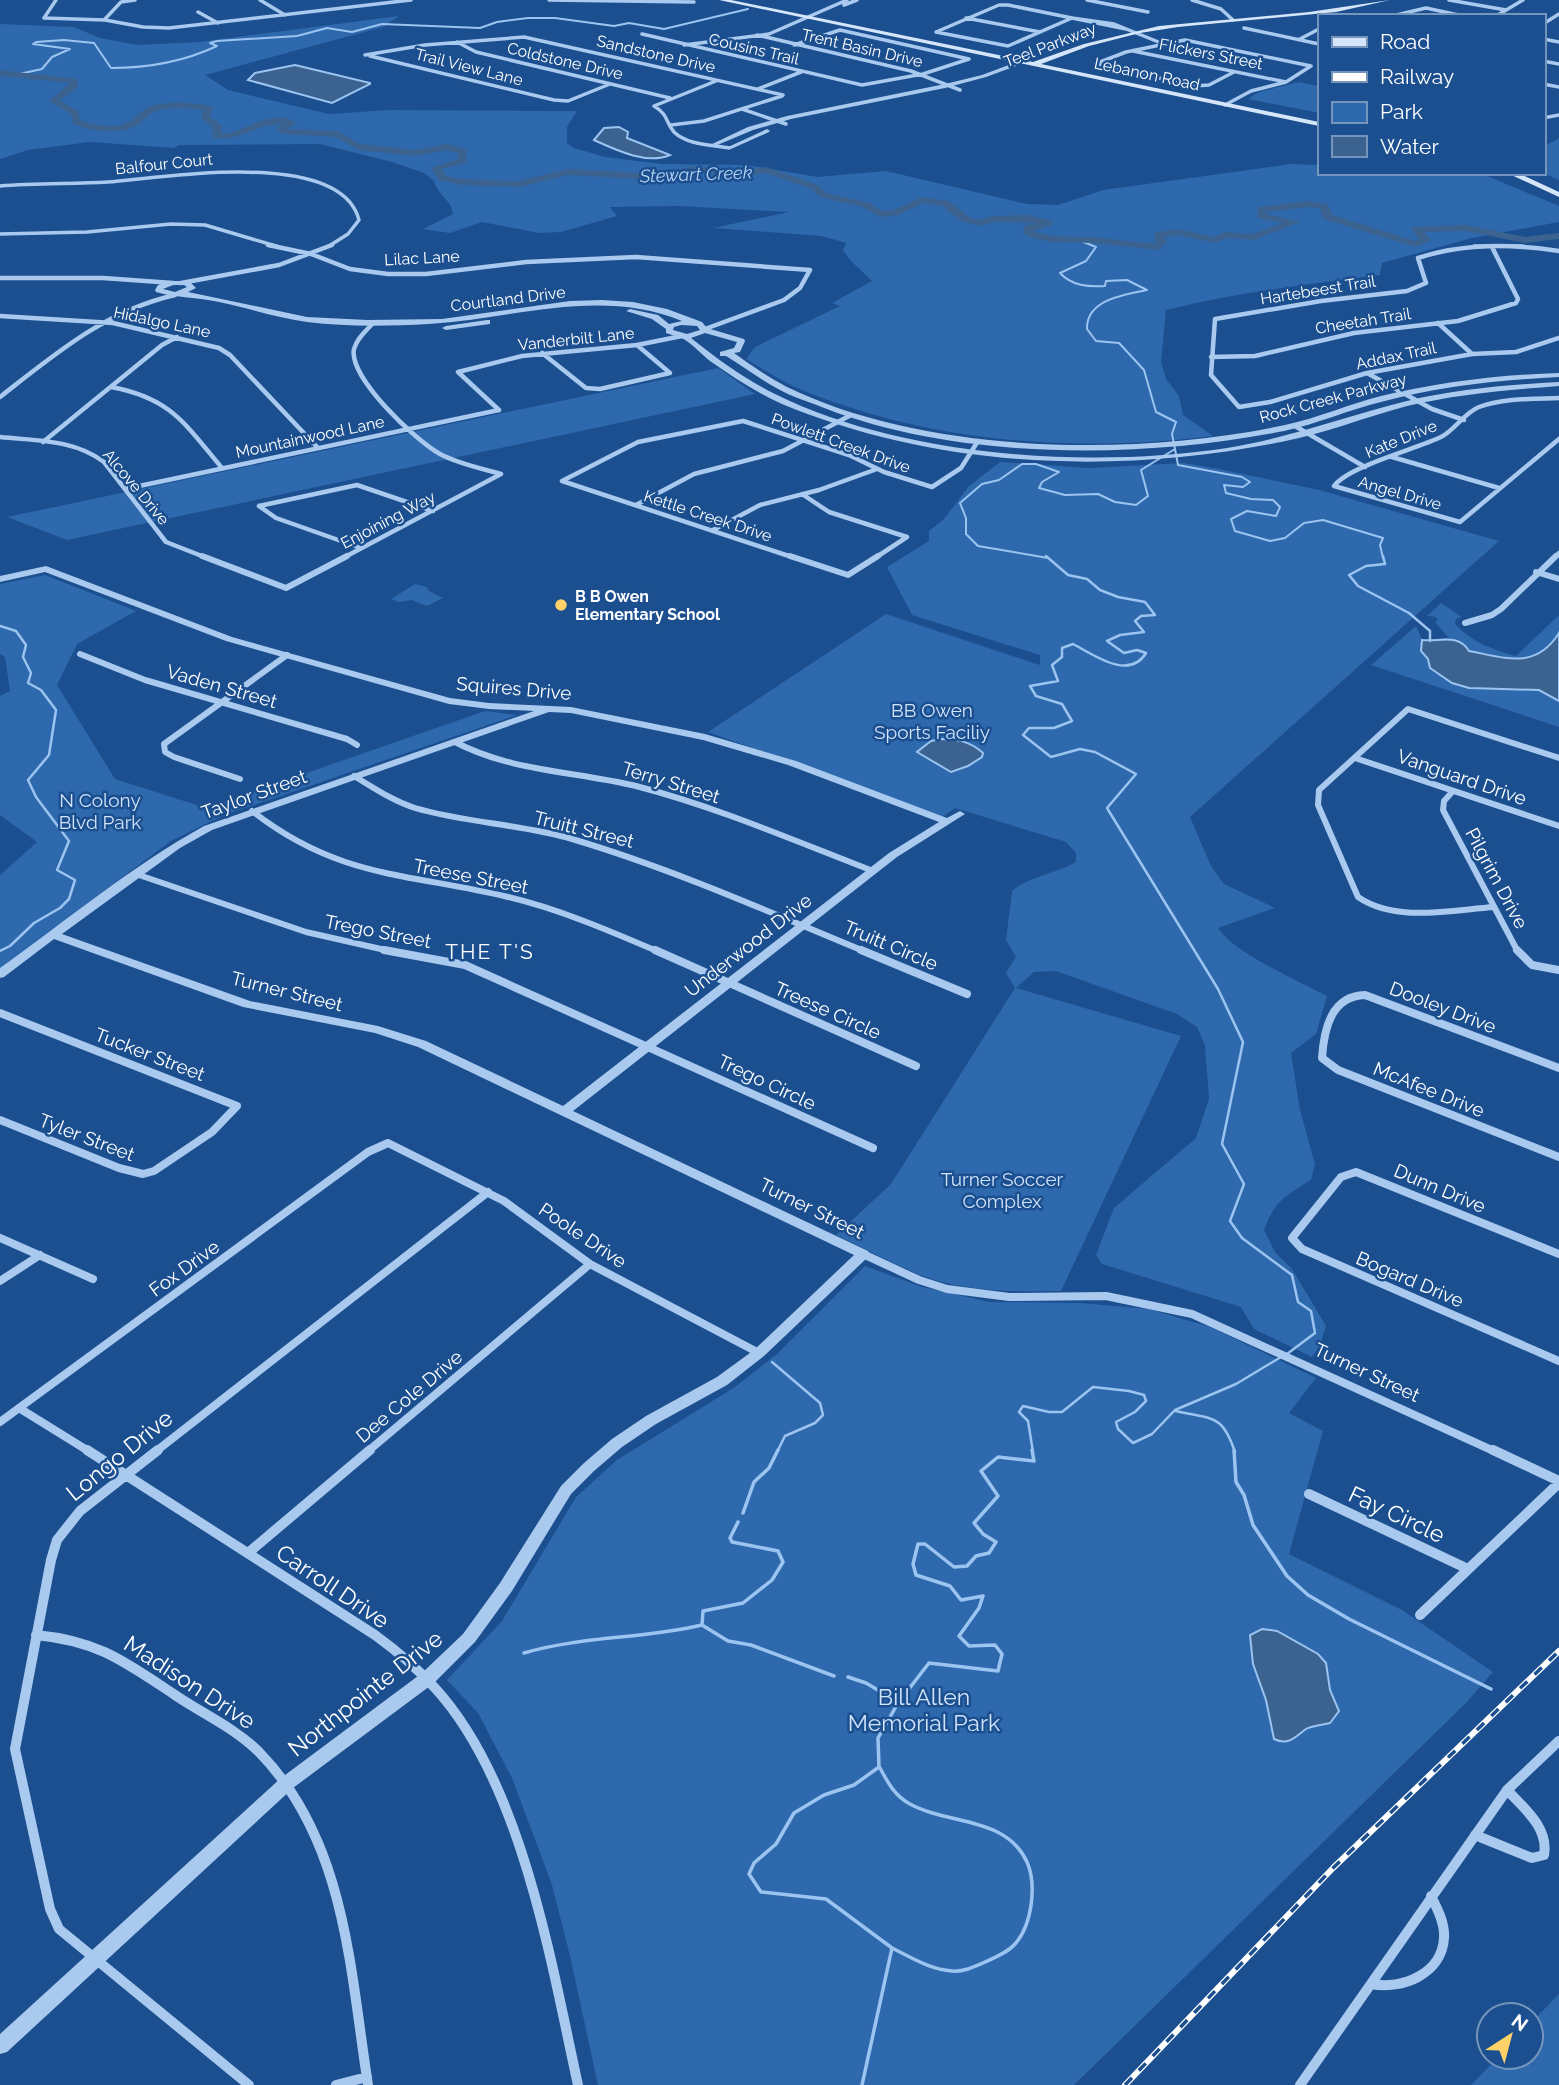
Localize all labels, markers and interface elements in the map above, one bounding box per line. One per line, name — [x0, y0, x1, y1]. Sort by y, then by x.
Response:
legend — [1318, 14, 1545, 175]
street label: Teel Parkway — [1001, 19, 1099, 71]
street label: Trent Basin Drive — [799, 25, 925, 71]
street label: Cousins Trail — [707, 29, 802, 69]
text: Road — [1380, 29, 1430, 54]
street label: Sandstone Drive — [595, 31, 717, 77]
street label: Flickers Street — [1158, 35, 1265, 73]
street label: Coldstone Drive — [505, 38, 625, 84]
street label: Trail View Lane — [413, 44, 525, 90]
street label: Lebanon Road — [1092, 54, 1202, 95]
text: Railway — [1380, 64, 1454, 89]
text: Park — [1380, 99, 1423, 124]
text: Water — [1380, 134, 1439, 159]
street label: Balfour Court — [114, 149, 214, 179]
water label: Stewart Creek — [638, 162, 753, 186]
street label: Lilac Lane — [384, 247, 460, 269]
street label: Hartebeest Trail — [1259, 271, 1378, 308]
street label: Courtland Drive — [449, 283, 567, 315]
street label: Hidalgo Lane — [112, 302, 212, 342]
street label: Cheetah Trail — [1314, 304, 1413, 338]
street label: Vanderbilt Lane — [517, 323, 635, 355]
street label: Addax Trail — [1354, 338, 1438, 374]
street label: Rock Creek Parkway — [1257, 369, 1409, 427]
street label: Powlett Creek Drive — [769, 409, 913, 477]
street label: Mountainwood Lane — [234, 412, 386, 462]
street label: Kate Drive — [1362, 416, 1440, 462]
street label: Alcove Drive — [99, 445, 173, 529]
street label: Angel Drive — [1356, 472, 1444, 514]
street label: Kettle Creek Drive — [642, 486, 774, 546]
street label: Enjoining Way — [338, 487, 439, 553]
place label: B B Owen Elementary School — [575, 587, 721, 624]
marker: B B Owen Elementary School — [553, 597, 569, 613]
street label: Vaden Street — [164, 660, 280, 712]
street label: Squires Drive — [455, 672, 573, 704]
park label: BB Owen Sports Faciliy — [874, 699, 990, 743]
street label: Vanguard Drive — [1395, 745, 1529, 809]
street label: Terry Street — [619, 757, 723, 808]
street label: Taylor Street — [198, 765, 310, 823]
park label: N Colony Blvd Park — [59, 789, 141, 833]
street label: Truitt Street — [532, 806, 637, 852]
street label: Pilgrim Drive — [1461, 824, 1533, 932]
street label: Treese Street — [412, 854, 531, 898]
street label: Underwood Drive — [680, 889, 816, 1001]
street label: Trego Street — [323, 910, 434, 952]
street label: Truitt Circle — [841, 915, 941, 975]
district label: THE T'S — [445, 939, 535, 964]
street label: Turner Street — [229, 967, 346, 1016]
street label: Treese Circle — [771, 977, 885, 1043]
street label: Dooley Drive — [1387, 977, 1499, 1037]
street label: Tucker Street — [92, 1023, 209, 1085]
street label: Trego Circle — [715, 1050, 819, 1114]
street label: McAfee Drive — [1370, 1057, 1488, 1121]
street label: Tyler Street — [36, 1109, 138, 1165]
street label: Dunn Drive — [1391, 1159, 1489, 1217]
park label: Turner Soccer Complex — [941, 1168, 1064, 1212]
street label: Turner Street — [756, 1173, 869, 1243]
street label: Poole Drive — [535, 1198, 631, 1272]
street label: Fox Drive — [145, 1235, 223, 1301]
street label: Bogard Drive — [1353, 1247, 1467, 1311]
street label: Turner Street — [1311, 1338, 1424, 1406]
street label: Dee Cole Drive — [352, 1345, 466, 1447]
street label: Longo Drive — [60, 1404, 178, 1506]
street label: Fay Circle — [1345, 1480, 1449, 1548]
street label: Carroll Drive — [271, 1538, 395, 1634]
street label: Northpointe Drive — [282, 1624, 448, 1762]
street label: Madison Drive — [119, 1630, 261, 1734]
park label: Bill Allen Memorial Park — [848, 1683, 1000, 1736]
north arrow — [1475, 2001, 1545, 2071]
text: N — [1508, 2009, 1532, 2035]

